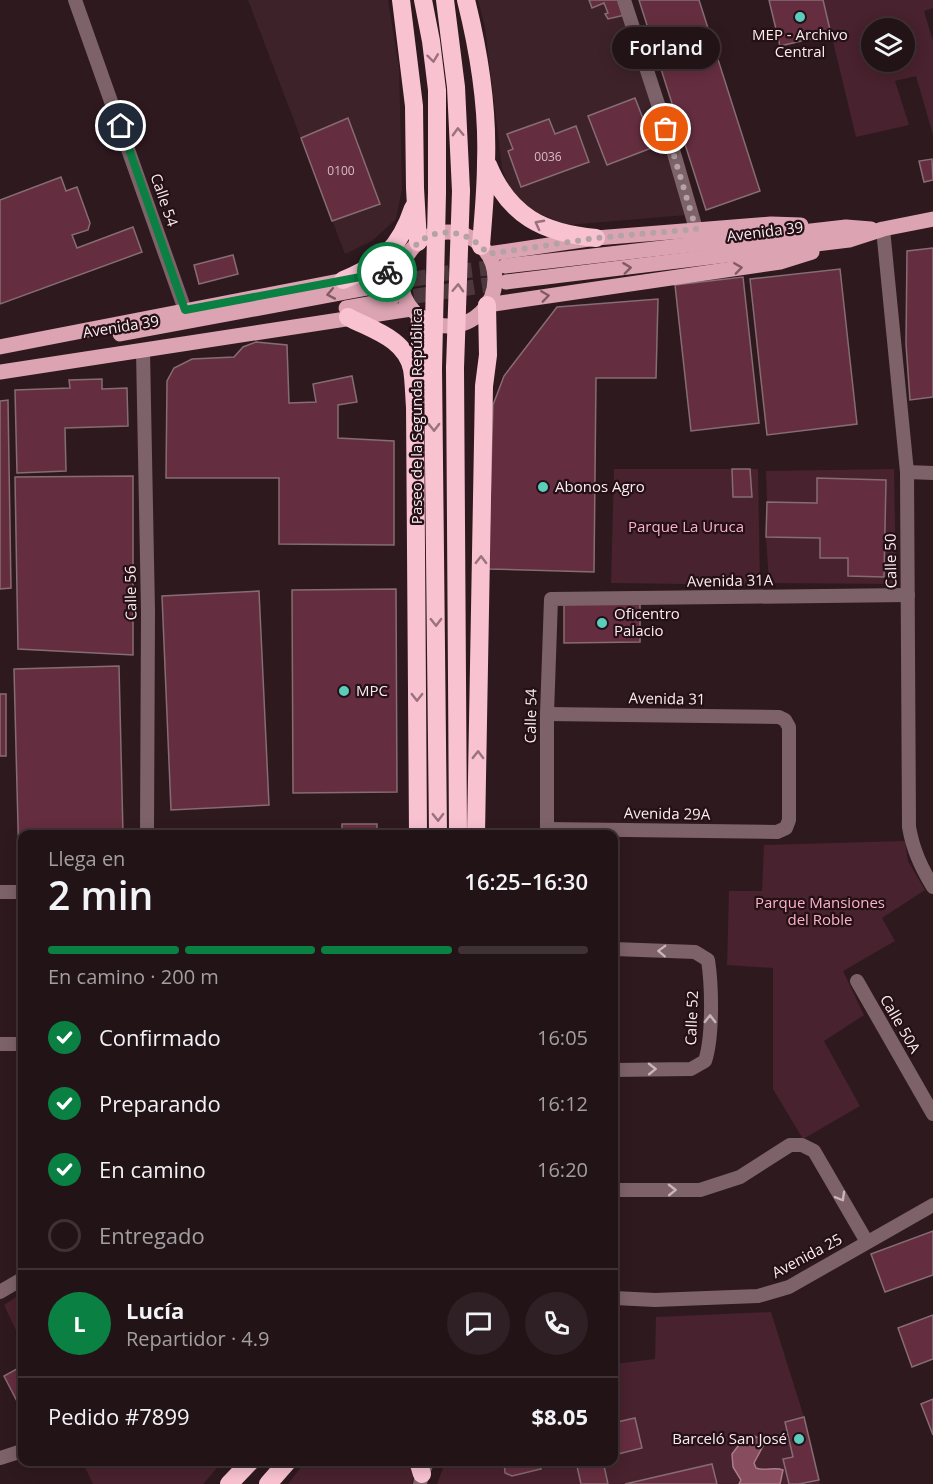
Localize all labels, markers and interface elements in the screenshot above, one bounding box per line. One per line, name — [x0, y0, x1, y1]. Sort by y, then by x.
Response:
marker: MEP - Archivo Central — [793, 10, 807, 24]
map controls — [861, 18, 915, 72]
button: layers — [861, 18, 915, 72]
place label: MEP - Archivo Central — [752, 24, 848, 61]
callout: Forland — [612, 27, 720, 69]
text: Forland — [629, 34, 703, 61]
one-way arrow — [426, 53, 439, 62]
pin — [95, 100, 146, 151]
pin — [640, 103, 691, 154]
icon: home — [104, 109, 137, 142]
icon: bag — [649, 112, 682, 145]
one-way arrow — [452, 128, 465, 137]
house number: 0036 — [534, 148, 562, 165]
house number: 0100 — [327, 162, 355, 179]
street label: Calle 54 — [147, 170, 183, 229]
street label: Avenida 39 — [725, 216, 804, 246]
one-way arrow — [535, 220, 546, 232]
courier — [357, 242, 417, 302]
icon: bike — [371, 256, 404, 289]
one-way arrow — [622, 262, 631, 274]
one-way arrow — [733, 263, 743, 275]
one-way arrow — [451, 284, 464, 293]
one-way arrow — [326, 287, 336, 300]
one-way arrow — [540, 291, 550, 303]
street label: Paseo de la Segunda República — [406, 308, 426, 524]
street label: Avenida 39 — [81, 310, 160, 342]
one-way arrow — [428, 422, 440, 431]
place label: Abonos Agro — [555, 476, 645, 496]
marker: Abonos Agro — [536, 480, 550, 494]
park label: Parque La Uruca — [628, 516, 744, 536]
street label: Calle 50 — [880, 533, 900, 589]
one-way arrow — [475, 555, 487, 564]
street label: Calle 56 — [120, 565, 140, 621]
street label: Avenida 31A — [687, 569, 774, 591]
place label: Oficentro Palacio — [614, 603, 680, 640]
marker: Oficentro Palacio — [595, 616, 609, 630]
one-way arrow — [430, 617, 442, 626]
place label: MPC — [356, 680, 388, 700]
marker: MPC — [337, 684, 351, 698]
street label: Avenida 31 — [628, 687, 706, 709]
street label: Calle 54 — [520, 688, 540, 744]
one-way arrow — [411, 692, 423, 701]
one-way arrow — [471, 750, 484, 759]
street label: Avenida 29A — [624, 802, 711, 824]
one-way arrow — [432, 812, 444, 821]
text: Llega en — [48, 845, 125, 872]
text: 16:25–16:30 — [464, 866, 588, 896]
text: 2 min — [48, 868, 153, 921]
park label: Parque Mansiones del Roble — [755, 892, 885, 929]
one-way arrow — [657, 945, 666, 958]
text: En camino · 200 m — [48, 963, 219, 990]
street label: Calle 52 — [680, 990, 702, 1046]
street label: Calle 50A — [876, 991, 926, 1057]
one-way arrow — [703, 1015, 716, 1024]
icon: check — [48, 1021, 81, 1054]
text: Confirmado — [99, 1022, 221, 1052]
text: 16:05 — [537, 1024, 588, 1051]
one-way arrow — [648, 1063, 657, 1076]
icon: check — [48, 1087, 81, 1120]
text: Preparando — [99, 1088, 221, 1118]
text: 16:12 — [537, 1090, 588, 1117]
icon: check — [48, 1153, 81, 1186]
text: En camino — [99, 1154, 206, 1184]
text: 16:20 — [537, 1156, 588, 1183]
one-way arrow — [667, 1184, 676, 1196]
one-way arrow — [834, 1191, 845, 1201]
text: Entregado — [99, 1220, 205, 1250]
street label: Avenida 25 — [768, 1228, 845, 1282]
button: chat — [447, 1292, 510, 1355]
button: phone — [525, 1292, 588, 1355]
text: Lucía — [126, 1295, 184, 1325]
text: L — [73, 1308, 86, 1338]
text: Repartidor · 4.9 — [126, 1325, 270, 1352]
text: Pedido #7899 — [48, 1401, 190, 1431]
text: $8.05 — [531, 1401, 588, 1431]
place label: Barceló San José — [672, 1428, 787, 1448]
marker: Barceló San José — [792, 1432, 806, 1446]

